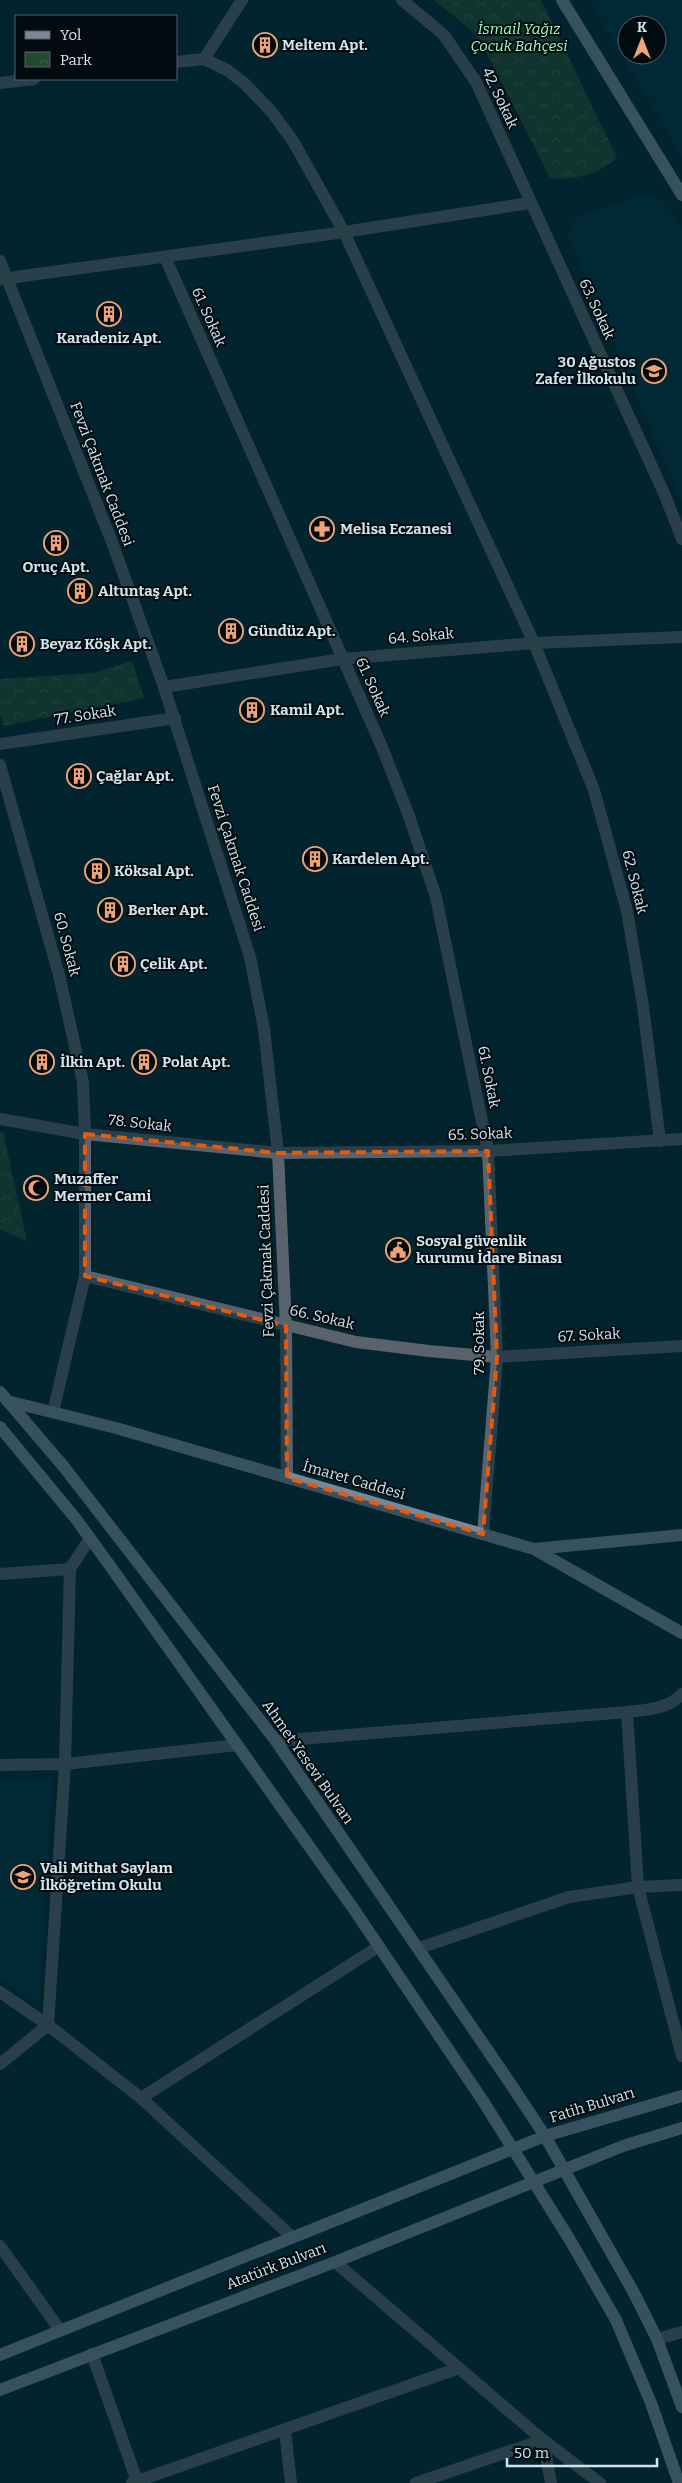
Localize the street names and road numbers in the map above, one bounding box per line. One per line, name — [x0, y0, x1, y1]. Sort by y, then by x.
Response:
street label: 42. Sokak — [478, 65, 522, 132]
street label: 63. Sokak — [575, 276, 619, 343]
street label: 61. Sokak — [188, 284, 230, 350]
street label: Fevzi Çakmak Caddesi — [66, 399, 138, 549]
street label: 64. Sokak — [387, 624, 455, 648]
street label: 61. Sokak — [352, 654, 394, 720]
street label: 77. Sokak — [53, 701, 118, 729]
street label: Fevzi Çakmak Caddesi — [204, 782, 268, 934]
street label: 62. Sokak — [618, 848, 652, 916]
street label: 60. Sokak — [50, 910, 84, 979]
street label: 61. Sokak — [474, 1044, 504, 1110]
street label: 78. Sokak — [107, 1111, 173, 1135]
street label: 65. Sokak — [447, 1124, 513, 1144]
street label: Fevzi Çakmak Caddesi — [254, 1184, 278, 1338]
street label: 66. Sokak — [288, 1301, 357, 1333]
street label: 79. Sokak — [470, 1311, 488, 1375]
street label: 67. Sokak — [557, 1324, 622, 1346]
street label: İmaret Caddesi — [301, 1457, 408, 1503]
street label: Ahmet Yesevi Bulvarı — [258, 1697, 358, 1828]
street label: Fatih Bulvarı — [547, 2083, 637, 2126]
street label: Atatürk Bulvarı — [223, 2238, 329, 2293]

